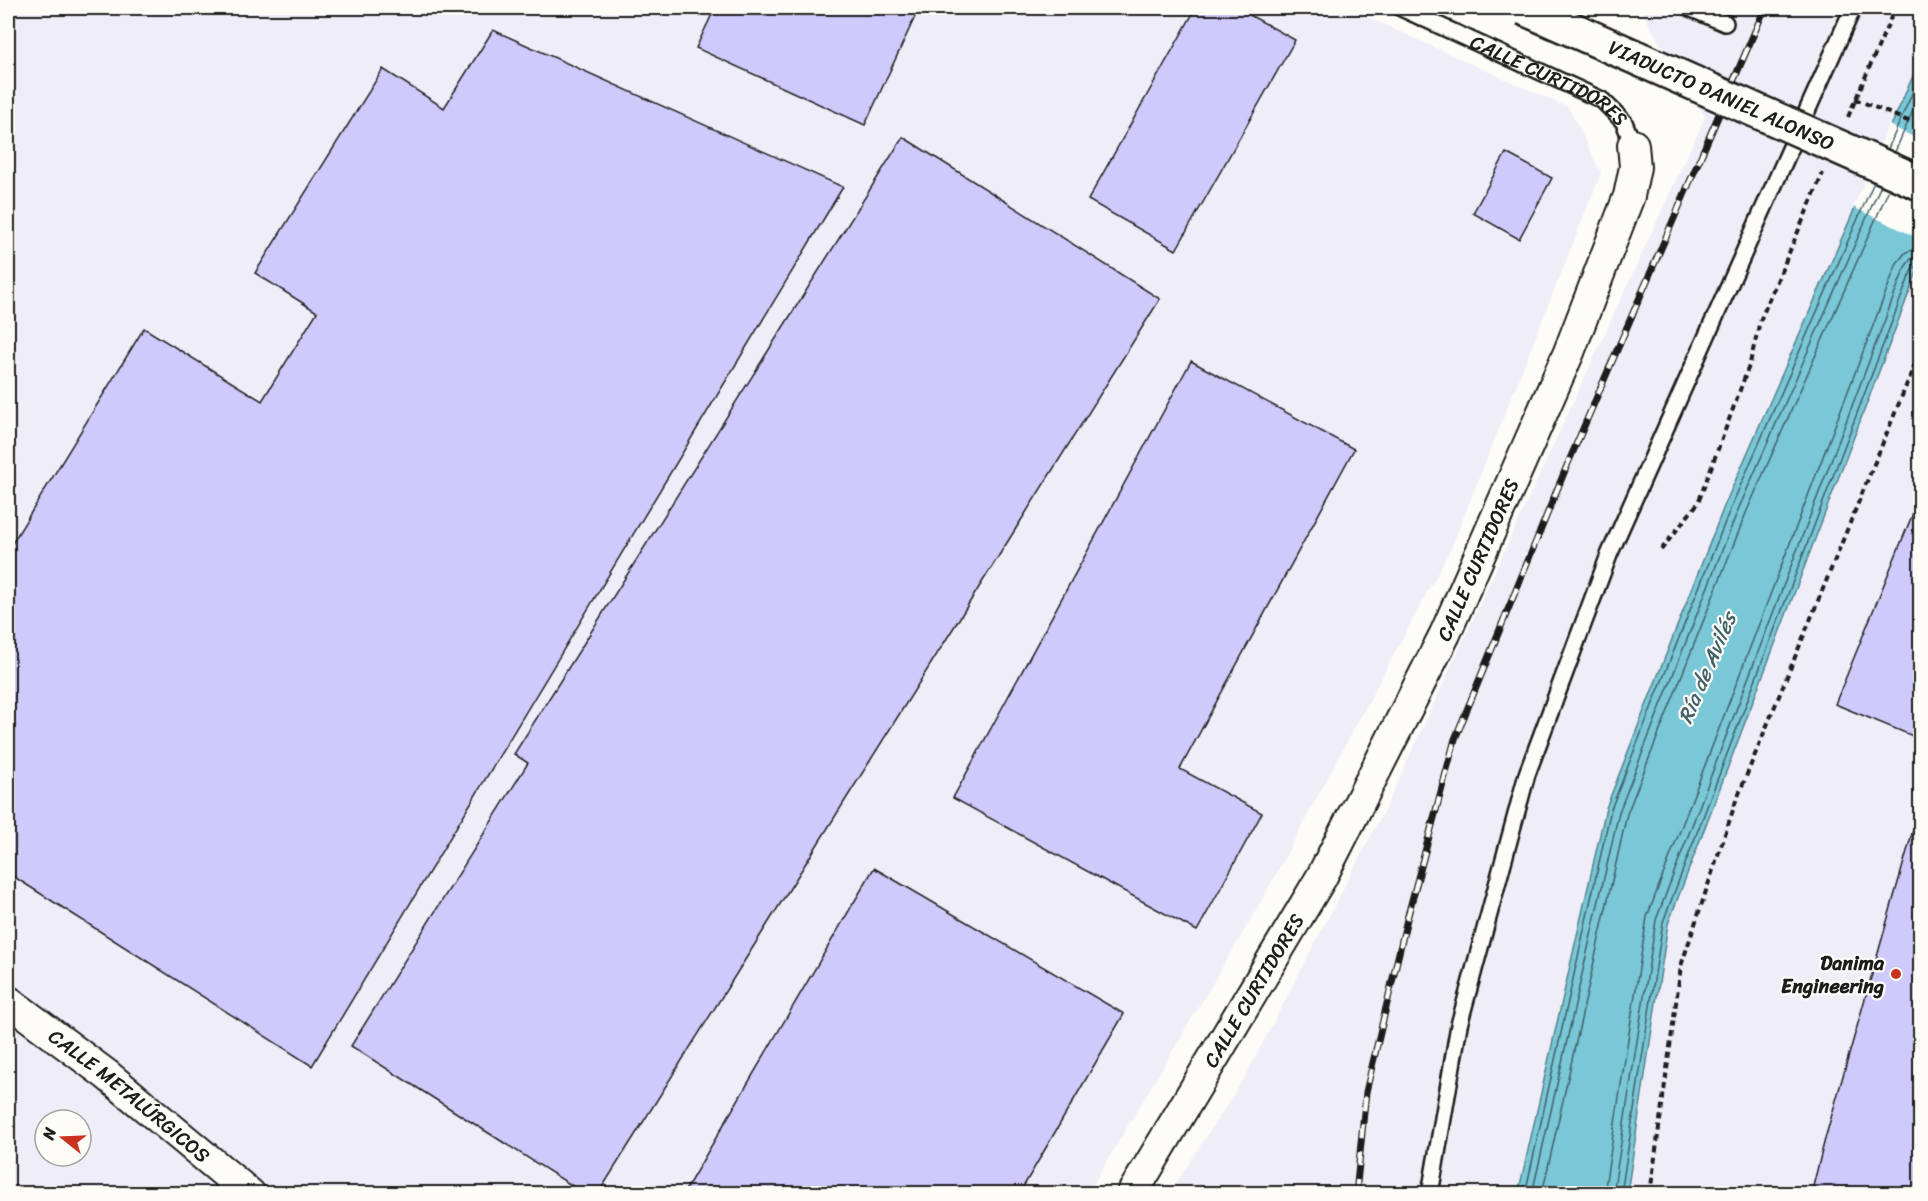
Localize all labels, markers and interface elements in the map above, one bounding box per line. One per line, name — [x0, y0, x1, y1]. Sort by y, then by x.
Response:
street label: CALLE CURTIDORES — [1464, 24, 1637, 135]
street label: VIADUCTO DANIEL ALONSO — [1603, 30, 1840, 161]
street label: CALLE CURTIDORES — [1427, 473, 1529, 647]
water label: Ría de Avilés — [1667, 603, 1749, 730]
street label: CALLE CURTIDORES — [1194, 906, 1314, 1074]
place label: Danima Engineering — [1781, 946, 1885, 1004]
marker: Danima Engineering — [1889, 967, 1903, 981]
street label: CALLE METALÚRGICOS — [41, 1019, 219, 1172]
north arrow — [33, 1108, 93, 1168]
text: N — [33, 1123, 65, 1144]

